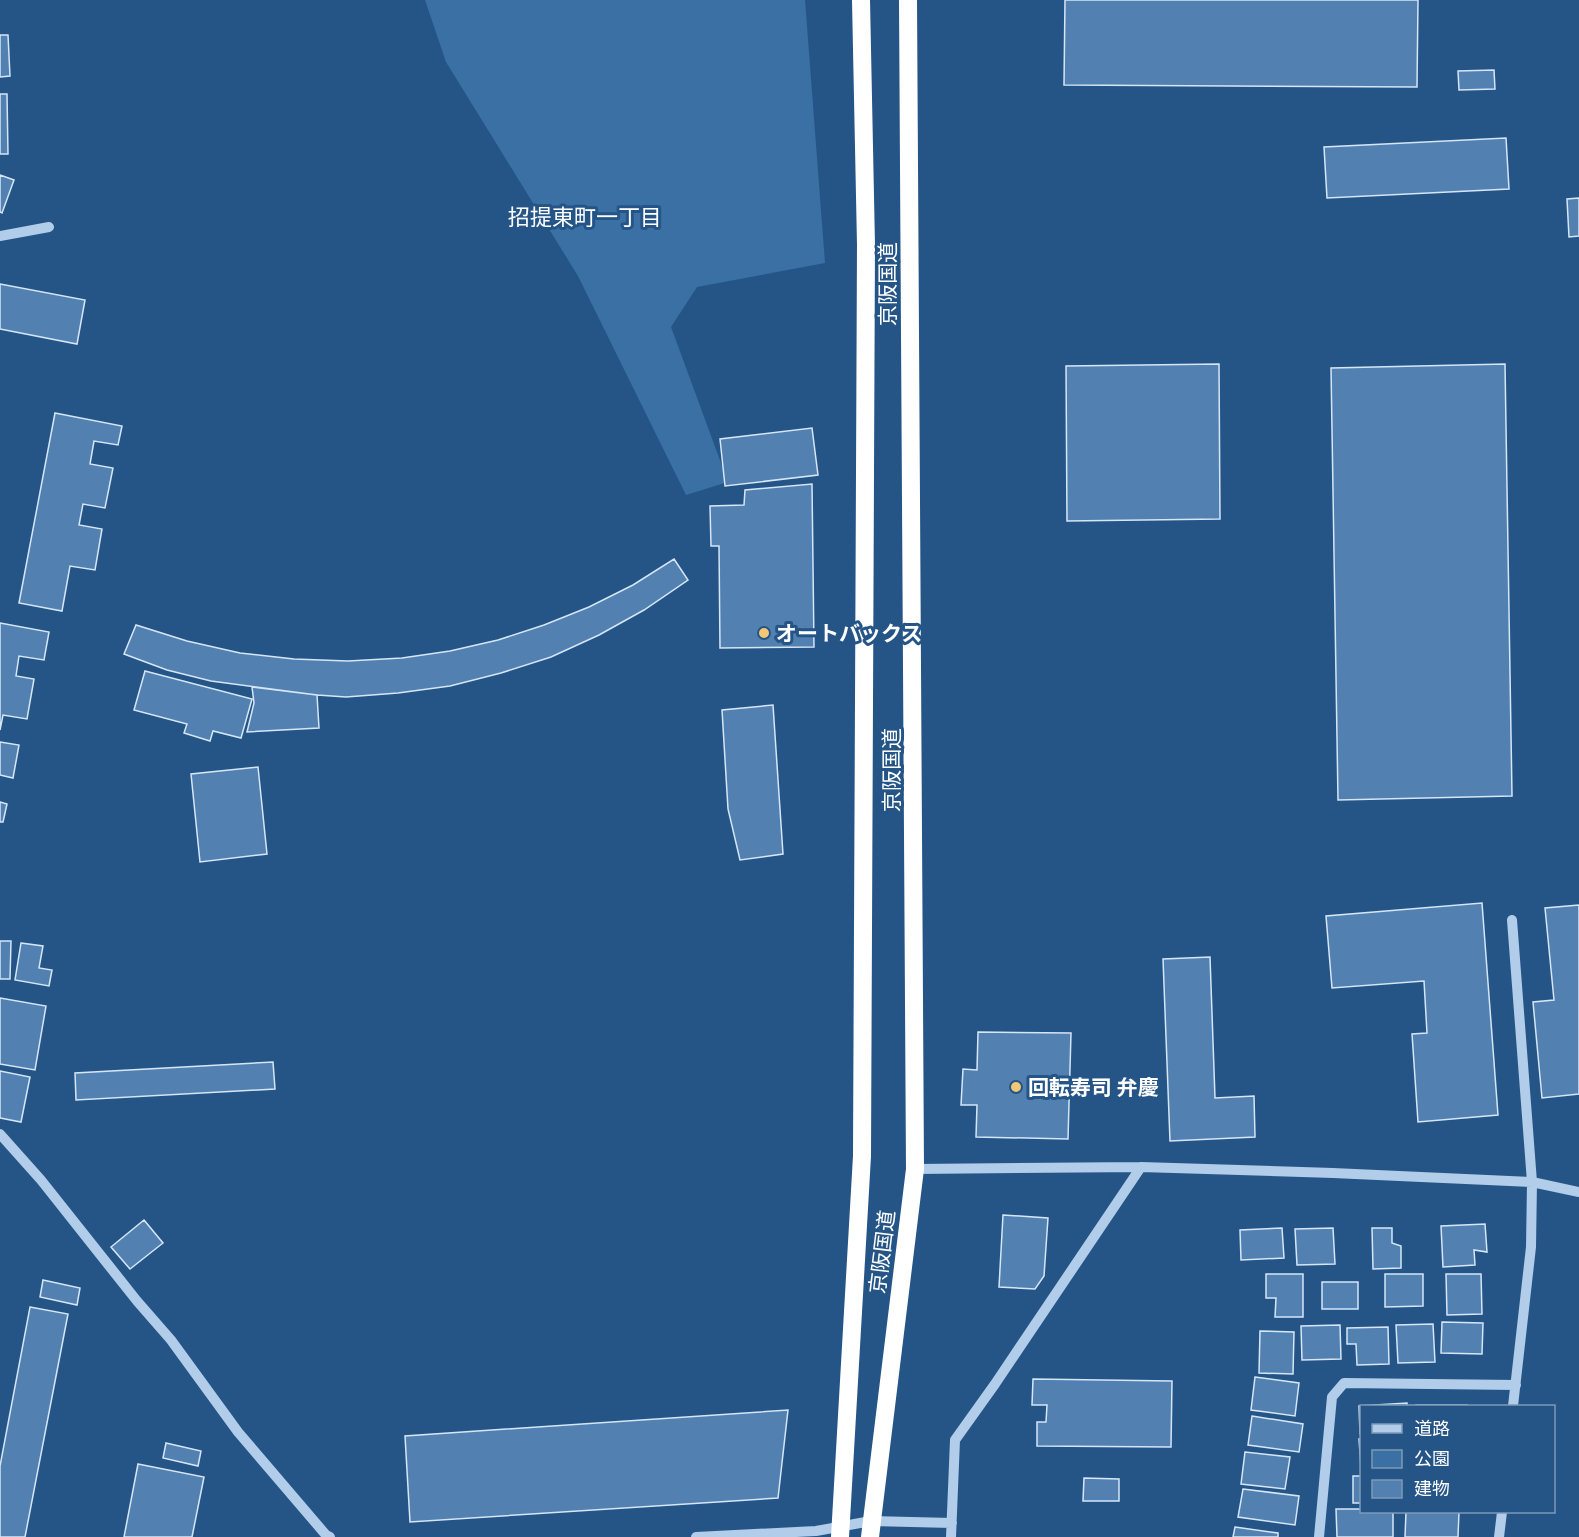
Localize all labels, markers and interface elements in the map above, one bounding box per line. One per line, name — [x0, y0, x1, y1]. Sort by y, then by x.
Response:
district label: 招提東町一丁目 — [508, 204, 662, 231]
street label: 京阪国道 — [875, 242, 900, 326]
place label: オートバックス — [776, 621, 922, 646]
marker: オートバックス — [757, 626, 771, 640]
street label: 京阪国道 — [879, 728, 904, 812]
place label: 回転寿司 弁慶 — [1028, 1075, 1159, 1100]
marker: 回転寿司 弁慶 — [1009, 1080, 1023, 1094]
street label: 京阪国道 — [864, 1209, 900, 1295]
legend — [1360, 1405, 1555, 1513]
text: 道路 — [1414, 1418, 1450, 1440]
text: 公園 — [1414, 1448, 1450, 1470]
text: 建物 — [1414, 1478, 1450, 1500]

